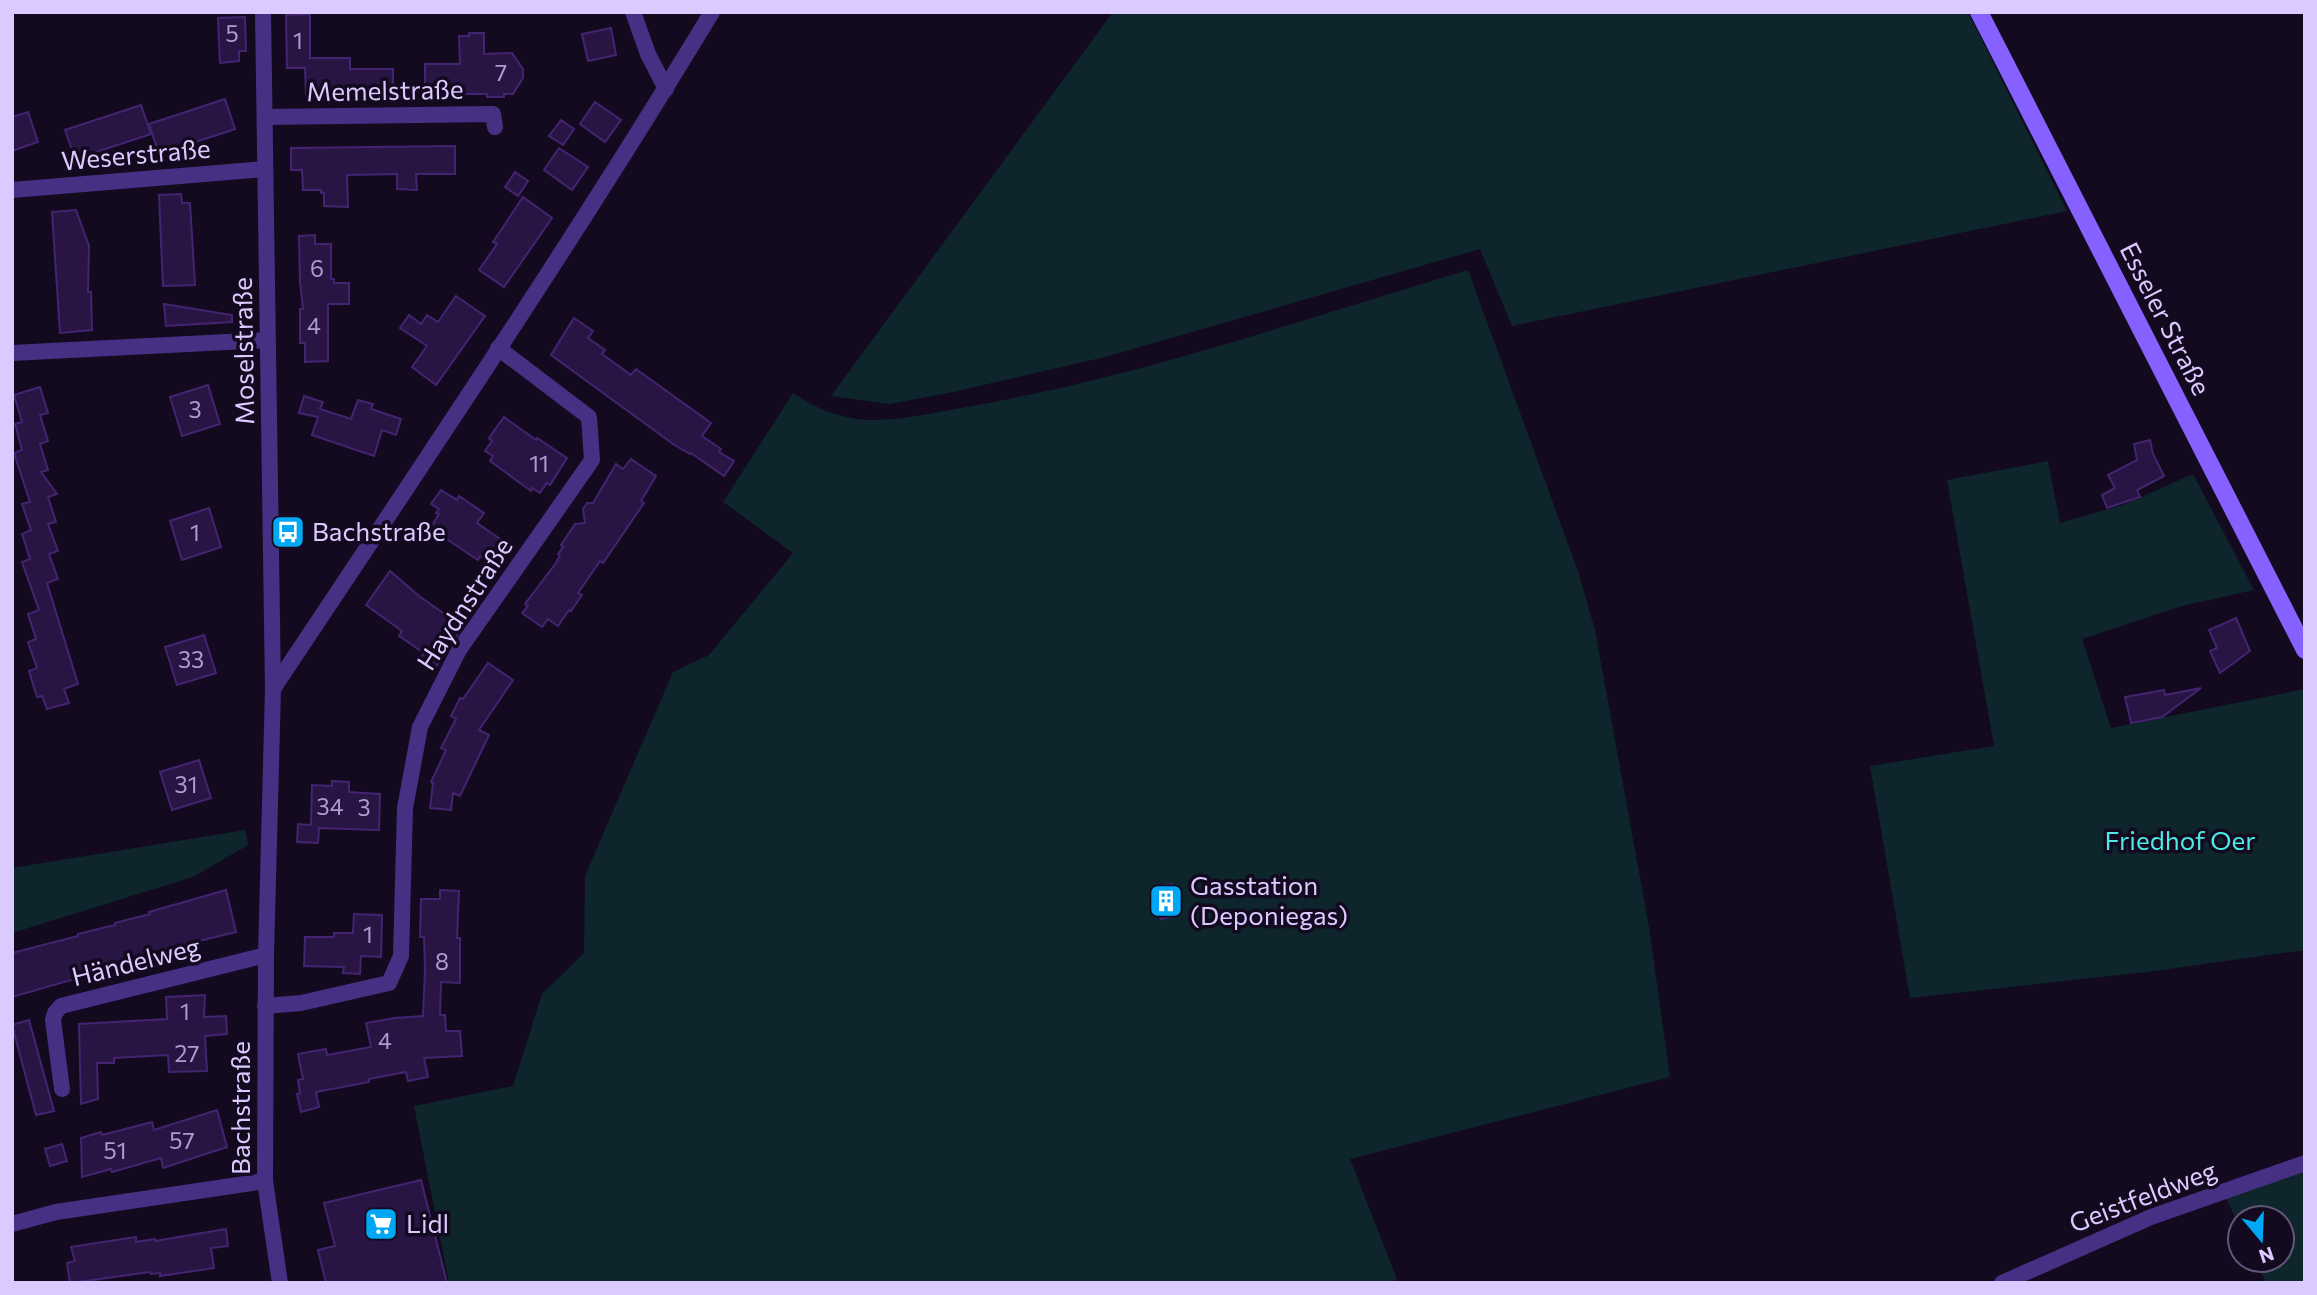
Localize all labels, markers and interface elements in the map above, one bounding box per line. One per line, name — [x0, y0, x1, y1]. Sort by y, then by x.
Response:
house number: 5 — [225, 19, 239, 47]
house number: 1 — [293, 26, 303, 54]
house number: 7 — [495, 58, 507, 86]
street label: Memelstraße — [306, 73, 464, 106]
street label: Weserstraße — [60, 132, 212, 175]
street label: Esseler Straße — [2115, 237, 2218, 400]
house number: 6 — [310, 254, 324, 282]
street label: Moselstraße — [226, 277, 259, 425]
house number: 4 — [307, 311, 321, 339]
house number: 3 — [188, 395, 202, 423]
house number: 11 — [529, 449, 549, 477]
bus stop icon: Bachstraße — [269, 513, 307, 551]
place label: Bachstraße — [312, 515, 446, 546]
house number: 1 — [190, 518, 200, 546]
street label: Haydnstraße — [409, 531, 518, 675]
house number: 33 — [178, 645, 204, 673]
house number: 31 — [175, 770, 197, 798]
house number: 34 — [317, 792, 344, 820]
house number: 3 — [357, 793, 371, 821]
park label: Friedhof Oer — [2104, 824, 2256, 855]
place label: Gasstation (Deponiegas) — [1190, 869, 1348, 930]
building icon: Gasstation (Deponiegas) — [1147, 882, 1185, 920]
house number: 1 — [363, 920, 373, 948]
street label: Händelweg — [68, 930, 203, 991]
house number: 8 — [435, 947, 449, 975]
house number: 1 — [180, 997, 190, 1025]
house number: 4 — [378, 1026, 392, 1054]
house number: 27 — [175, 1039, 199, 1067]
street label: Bachstraße — [224, 1041, 255, 1175]
house number: 57 — [169, 1126, 195, 1154]
house number: 51 — [103, 1136, 127, 1164]
street label: Geistfeldweg — [2065, 1153, 2220, 1238]
north arrow — [2226, 1204, 2296, 1274]
supermarket icon: Lidl — [362, 1205, 400, 1243]
place label: Lidl — [406, 1207, 449, 1238]
text: N — [2256, 1242, 2277, 1269]

